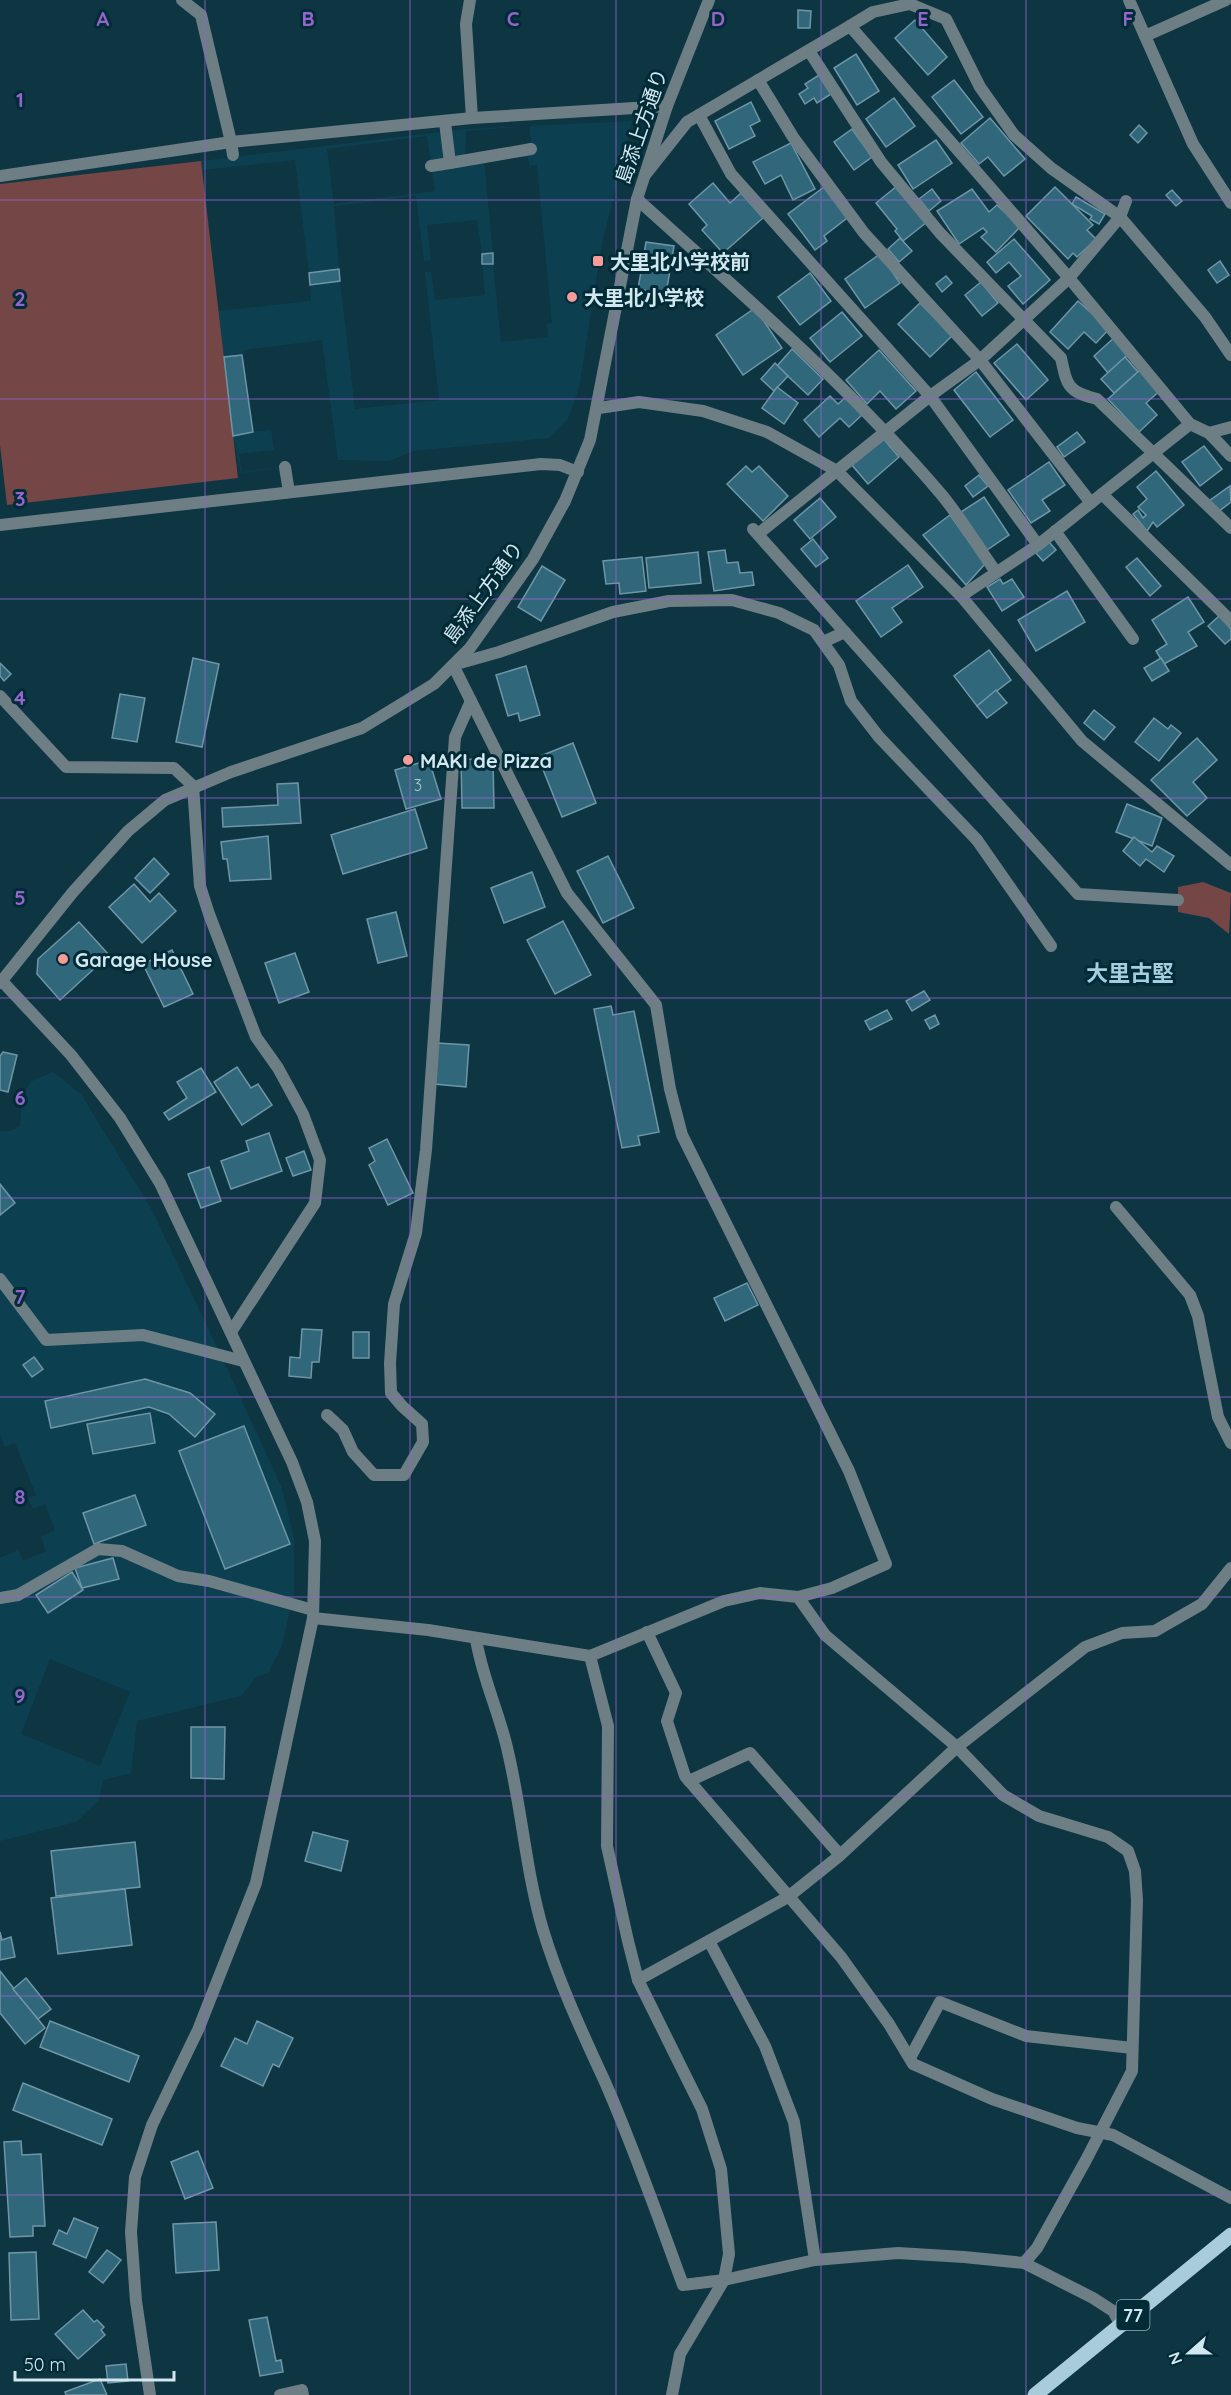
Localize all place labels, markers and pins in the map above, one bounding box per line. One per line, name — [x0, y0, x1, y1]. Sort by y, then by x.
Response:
place label: 大里北小学校前 — [610, 249, 750, 274]
marker: 大里北小学校前 — [591, 254, 605, 268]
place label: 大里北小学校 — [584, 285, 704, 310]
marker: 大里北小学校 — [565, 290, 579, 304]
place label: MAKI de Pizza — [420, 748, 552, 773]
marker: MAKI de Pizza — [401, 753, 415, 767]
place label: Garage House — [75, 947, 213, 972]
marker: Garage House — [56, 952, 70, 966]

